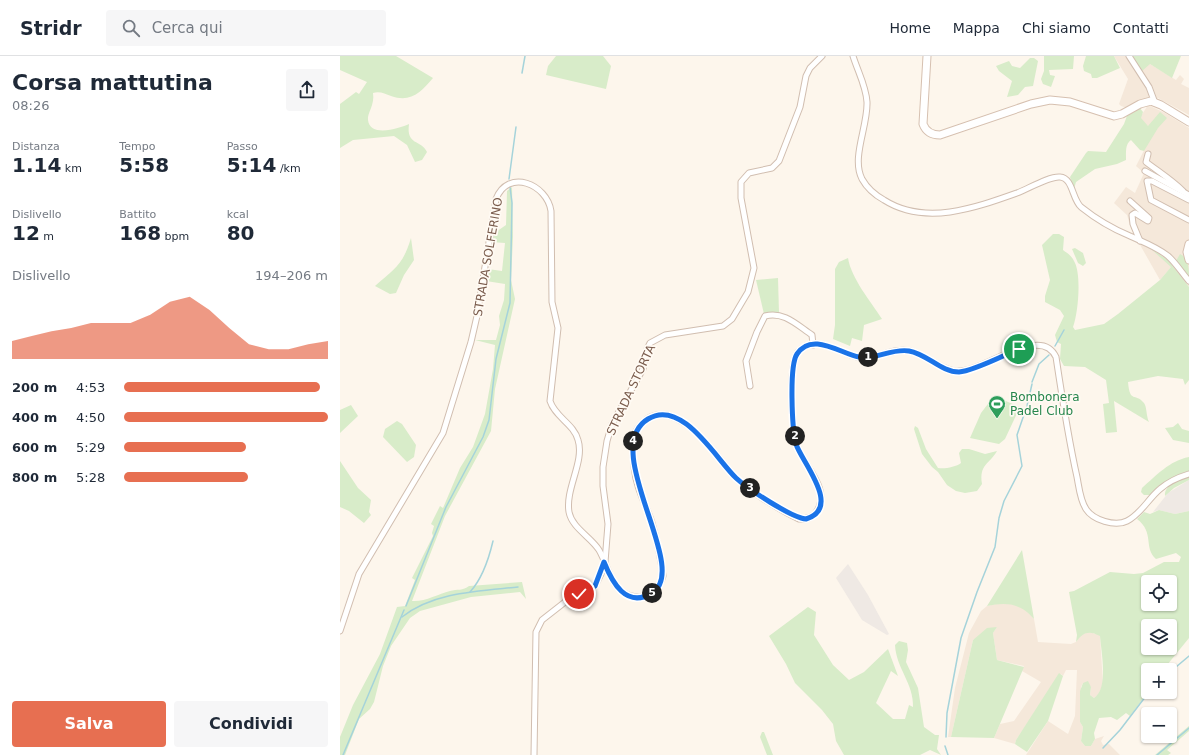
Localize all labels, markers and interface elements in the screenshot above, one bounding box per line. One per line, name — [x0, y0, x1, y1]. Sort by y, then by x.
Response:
search box — [106, 10, 386, 46]
text: Stridr — [20, 17, 82, 39]
icon: search — [120, 17, 142, 39]
text: Cerca qui — [152, 19, 223, 37]
text: Home — [890, 20, 931, 36]
text: Mappa — [953, 20, 1000, 36]
text: Chi siamo — [1022, 20, 1091, 36]
text: Contatti — [1113, 20, 1169, 36]
button: share — [286, 69, 328, 111]
text: Corsa mattutina — [12, 70, 213, 95]
text: 08:26 — [12, 98, 49, 113]
text: Distanza — [12, 140, 60, 153]
text: Tempo — [119, 140, 155, 153]
text: Passo — [227, 140, 258, 153]
text: 1.14 — [12, 153, 61, 177]
text: 5:58 — [119, 153, 169, 177]
text: 5:14 — [227, 153, 276, 177]
text: km — [61, 162, 82, 175]
text: /km — [276, 162, 301, 175]
street label: STRADA SOLFERINO — [471, 196, 505, 318]
text: Dislivello — [12, 208, 62, 221]
text: Battito — [119, 208, 156, 221]
text: kcal — [227, 208, 249, 221]
text: 12 — [12, 221, 40, 245]
text: 168 — [119, 221, 161, 245]
text: 80 — [227, 221, 255, 245]
text: m — [40, 230, 54, 243]
text: bpm — [161, 230, 189, 243]
text: Dislivello — [12, 268, 71, 283]
text: 194–206 m — [255, 268, 328, 283]
pin — [1002, 332, 1036, 366]
icon: arrive — [1008, 338, 1030, 360]
street label: STRADA STORTA — [604, 342, 658, 438]
pin: 1 — [858, 347, 878, 367]
text: 1 — [864, 350, 872, 363]
text: 200 m — [12, 380, 57, 395]
text: 4:53 — [76, 380, 105, 395]
place label: Bombonera Padel Club — [1010, 390, 1080, 418]
sports icon: Bombonera Padel Club — [987, 394, 1007, 419]
text: 400 m — [12, 410, 57, 425]
text: 4:50 — [76, 410, 105, 425]
pin: 2 — [785, 426, 805, 446]
text: 2 — [791, 429, 799, 442]
pin: 4 — [623, 431, 643, 451]
text: 4 — [629, 434, 637, 447]
text: 600 m — [12, 440, 57, 455]
text: 5:29 — [76, 440, 105, 455]
text: 800 m — [12, 470, 57, 485]
text: 5:28 — [76, 470, 105, 485]
pin: 3 — [740, 478, 760, 498]
text: 3 — [746, 481, 754, 494]
map controls — [1141, 575, 1177, 743]
button: locate — [1141, 575, 1177, 611]
pin — [562, 577, 596, 611]
icon: check — [568, 583, 590, 605]
pin: 5 — [642, 583, 662, 603]
text: 5 — [648, 586, 656, 599]
button: layers — [1141, 619, 1177, 655]
button: + — [1141, 663, 1177, 699]
button: Salva — [12, 701, 166, 747]
button: Condividi — [174, 701, 328, 747]
button: − — [1141, 707, 1177, 743]

